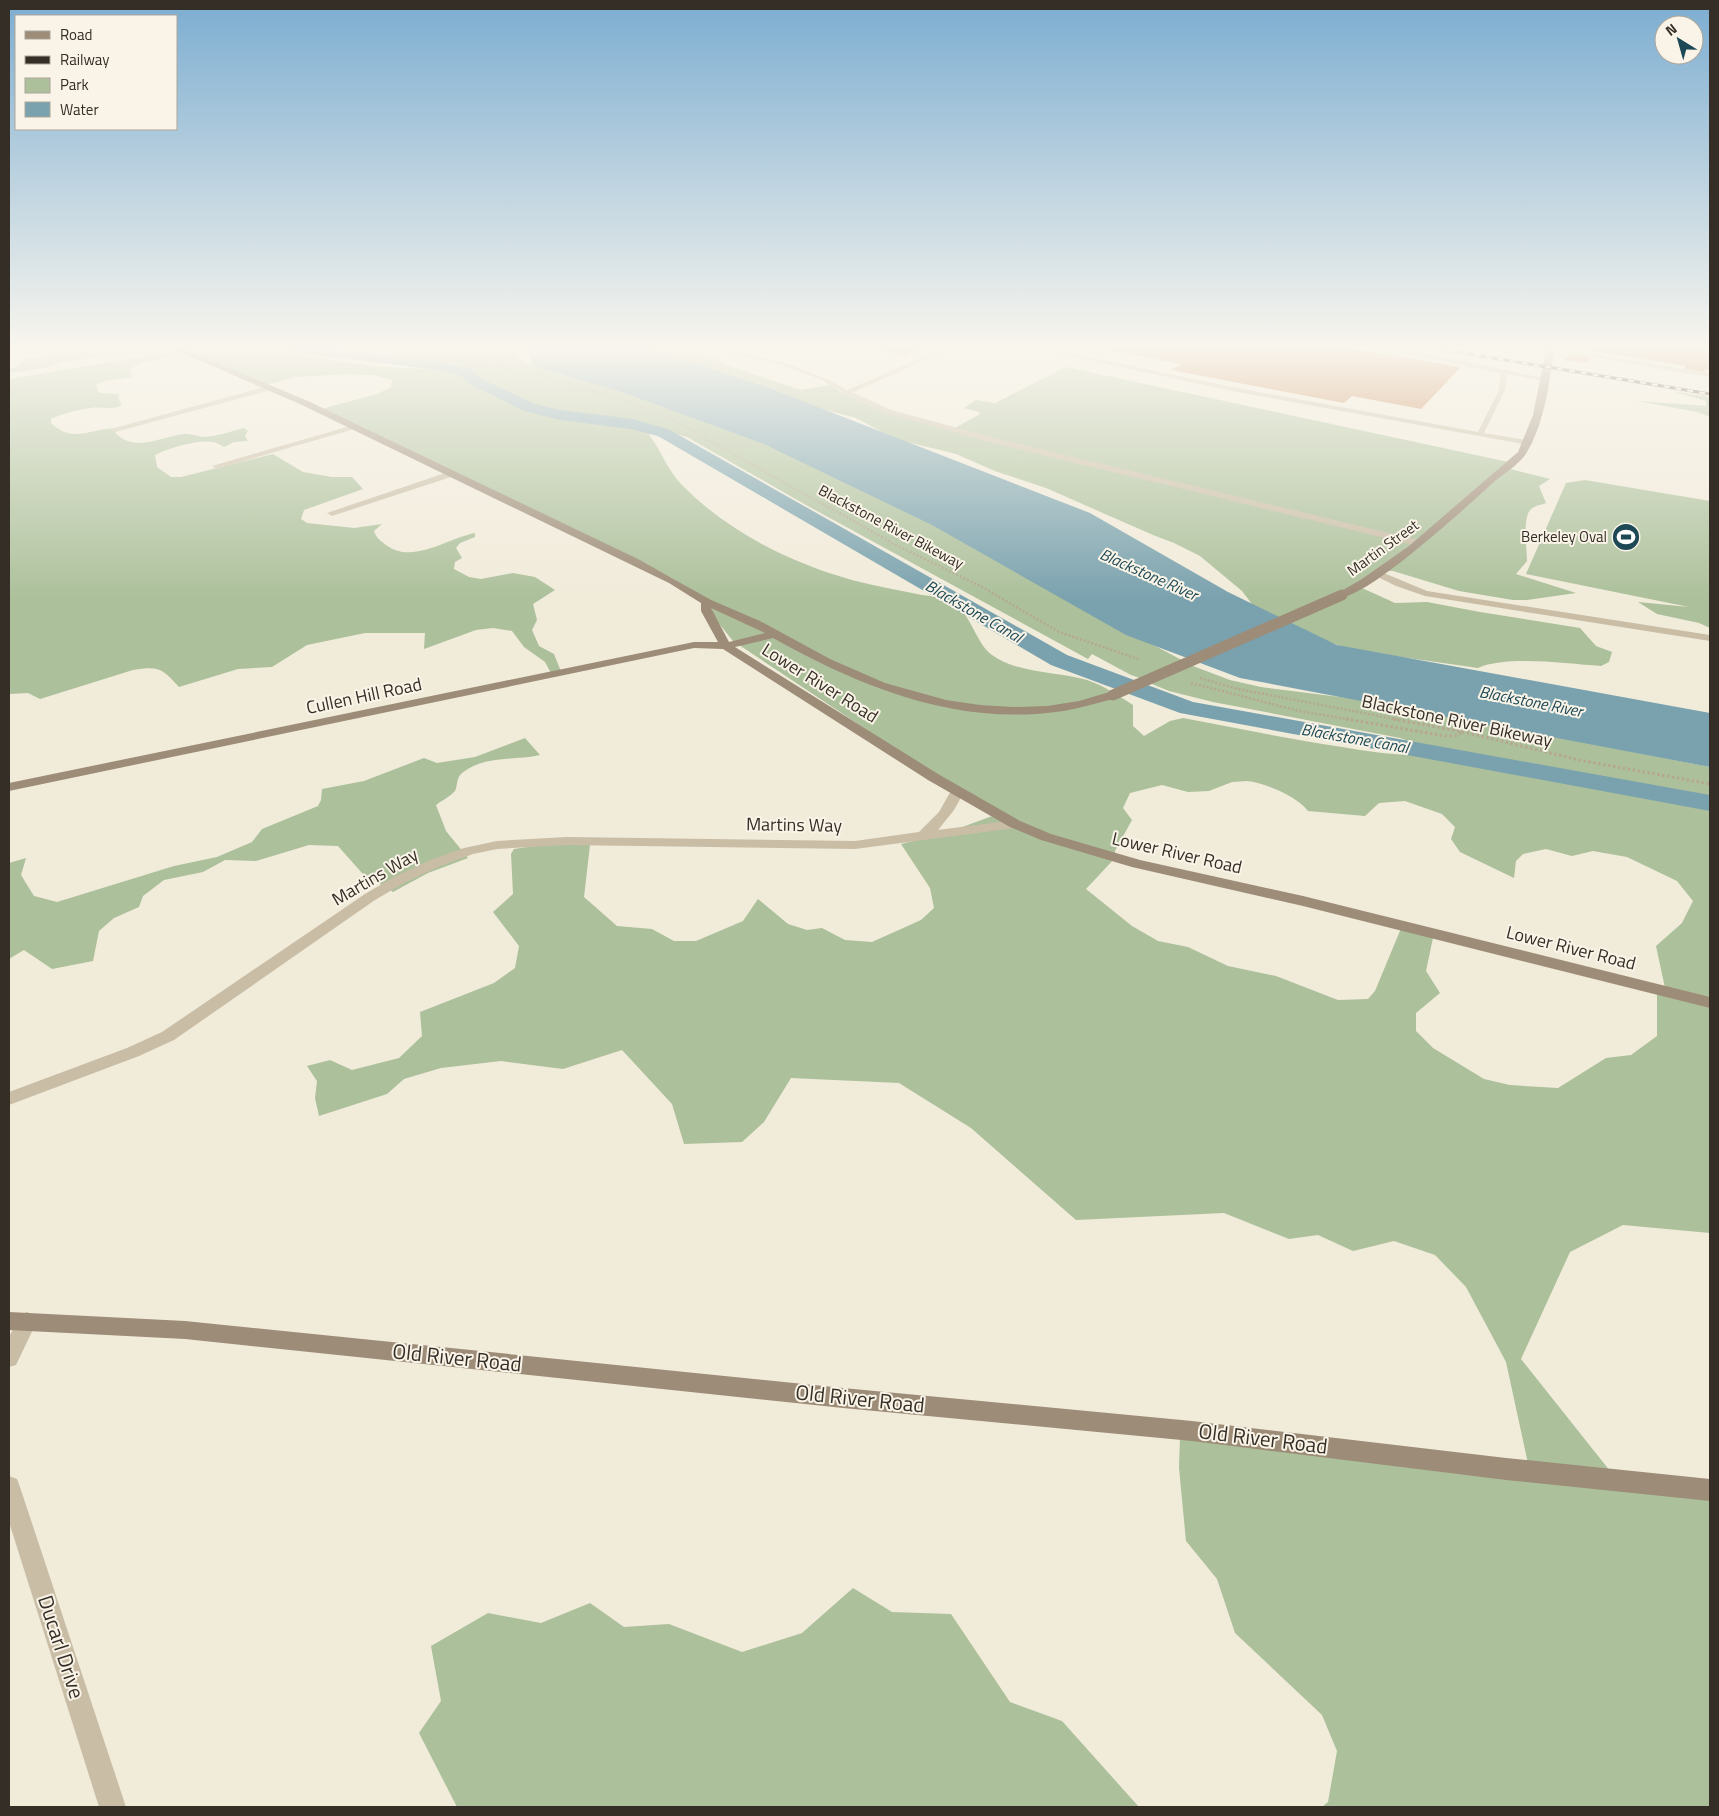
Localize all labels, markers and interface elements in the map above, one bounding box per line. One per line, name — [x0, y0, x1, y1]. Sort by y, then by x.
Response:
legend — [15, 15, 178, 130]
north arrow — [1654, 15, 1704, 65]
text: N — [1661, 18, 1681, 41]
text: Road — [60, 23, 92, 46]
text: Railway — [60, 48, 110, 71]
text: Park — [60, 73, 89, 96]
text: Water — [60, 98, 99, 121]
street label: Blackstone River Bikeway — [814, 478, 968, 575]
street label: Martin Street — [1342, 513, 1424, 582]
sports icon: Berkeley Oval — [1611, 522, 1641, 552]
place label: Berkeley Oval — [1521, 525, 1607, 548]
water label: Blackstone River — [1096, 542, 1204, 607]
water label: Blackstone Canal — [921, 574, 1028, 649]
street label: Lower River Road — [757, 636, 884, 729]
street label: Cullen Hill Road — [304, 670, 424, 721]
water label: Blackstone River — [1477, 679, 1587, 723]
street label: Blackstone River Bikeway — [1359, 687, 1555, 754]
water label: Blackstone Canal — [1300, 717, 1412, 759]
street label: Martins Way — [746, 810, 843, 839]
street label: Lower River Road — [1109, 824, 1245, 881]
street label: Martins Way — [326, 841, 423, 912]
street label: Lower River Road — [1504, 918, 1639, 977]
street label: Old River Road — [391, 1334, 523, 1380]
street label: Old River Road — [794, 1375, 926, 1421]
street label: Old River Road — [1197, 1414, 1330, 1462]
street label: Ducarl Drive — [30, 1591, 94, 1703]

